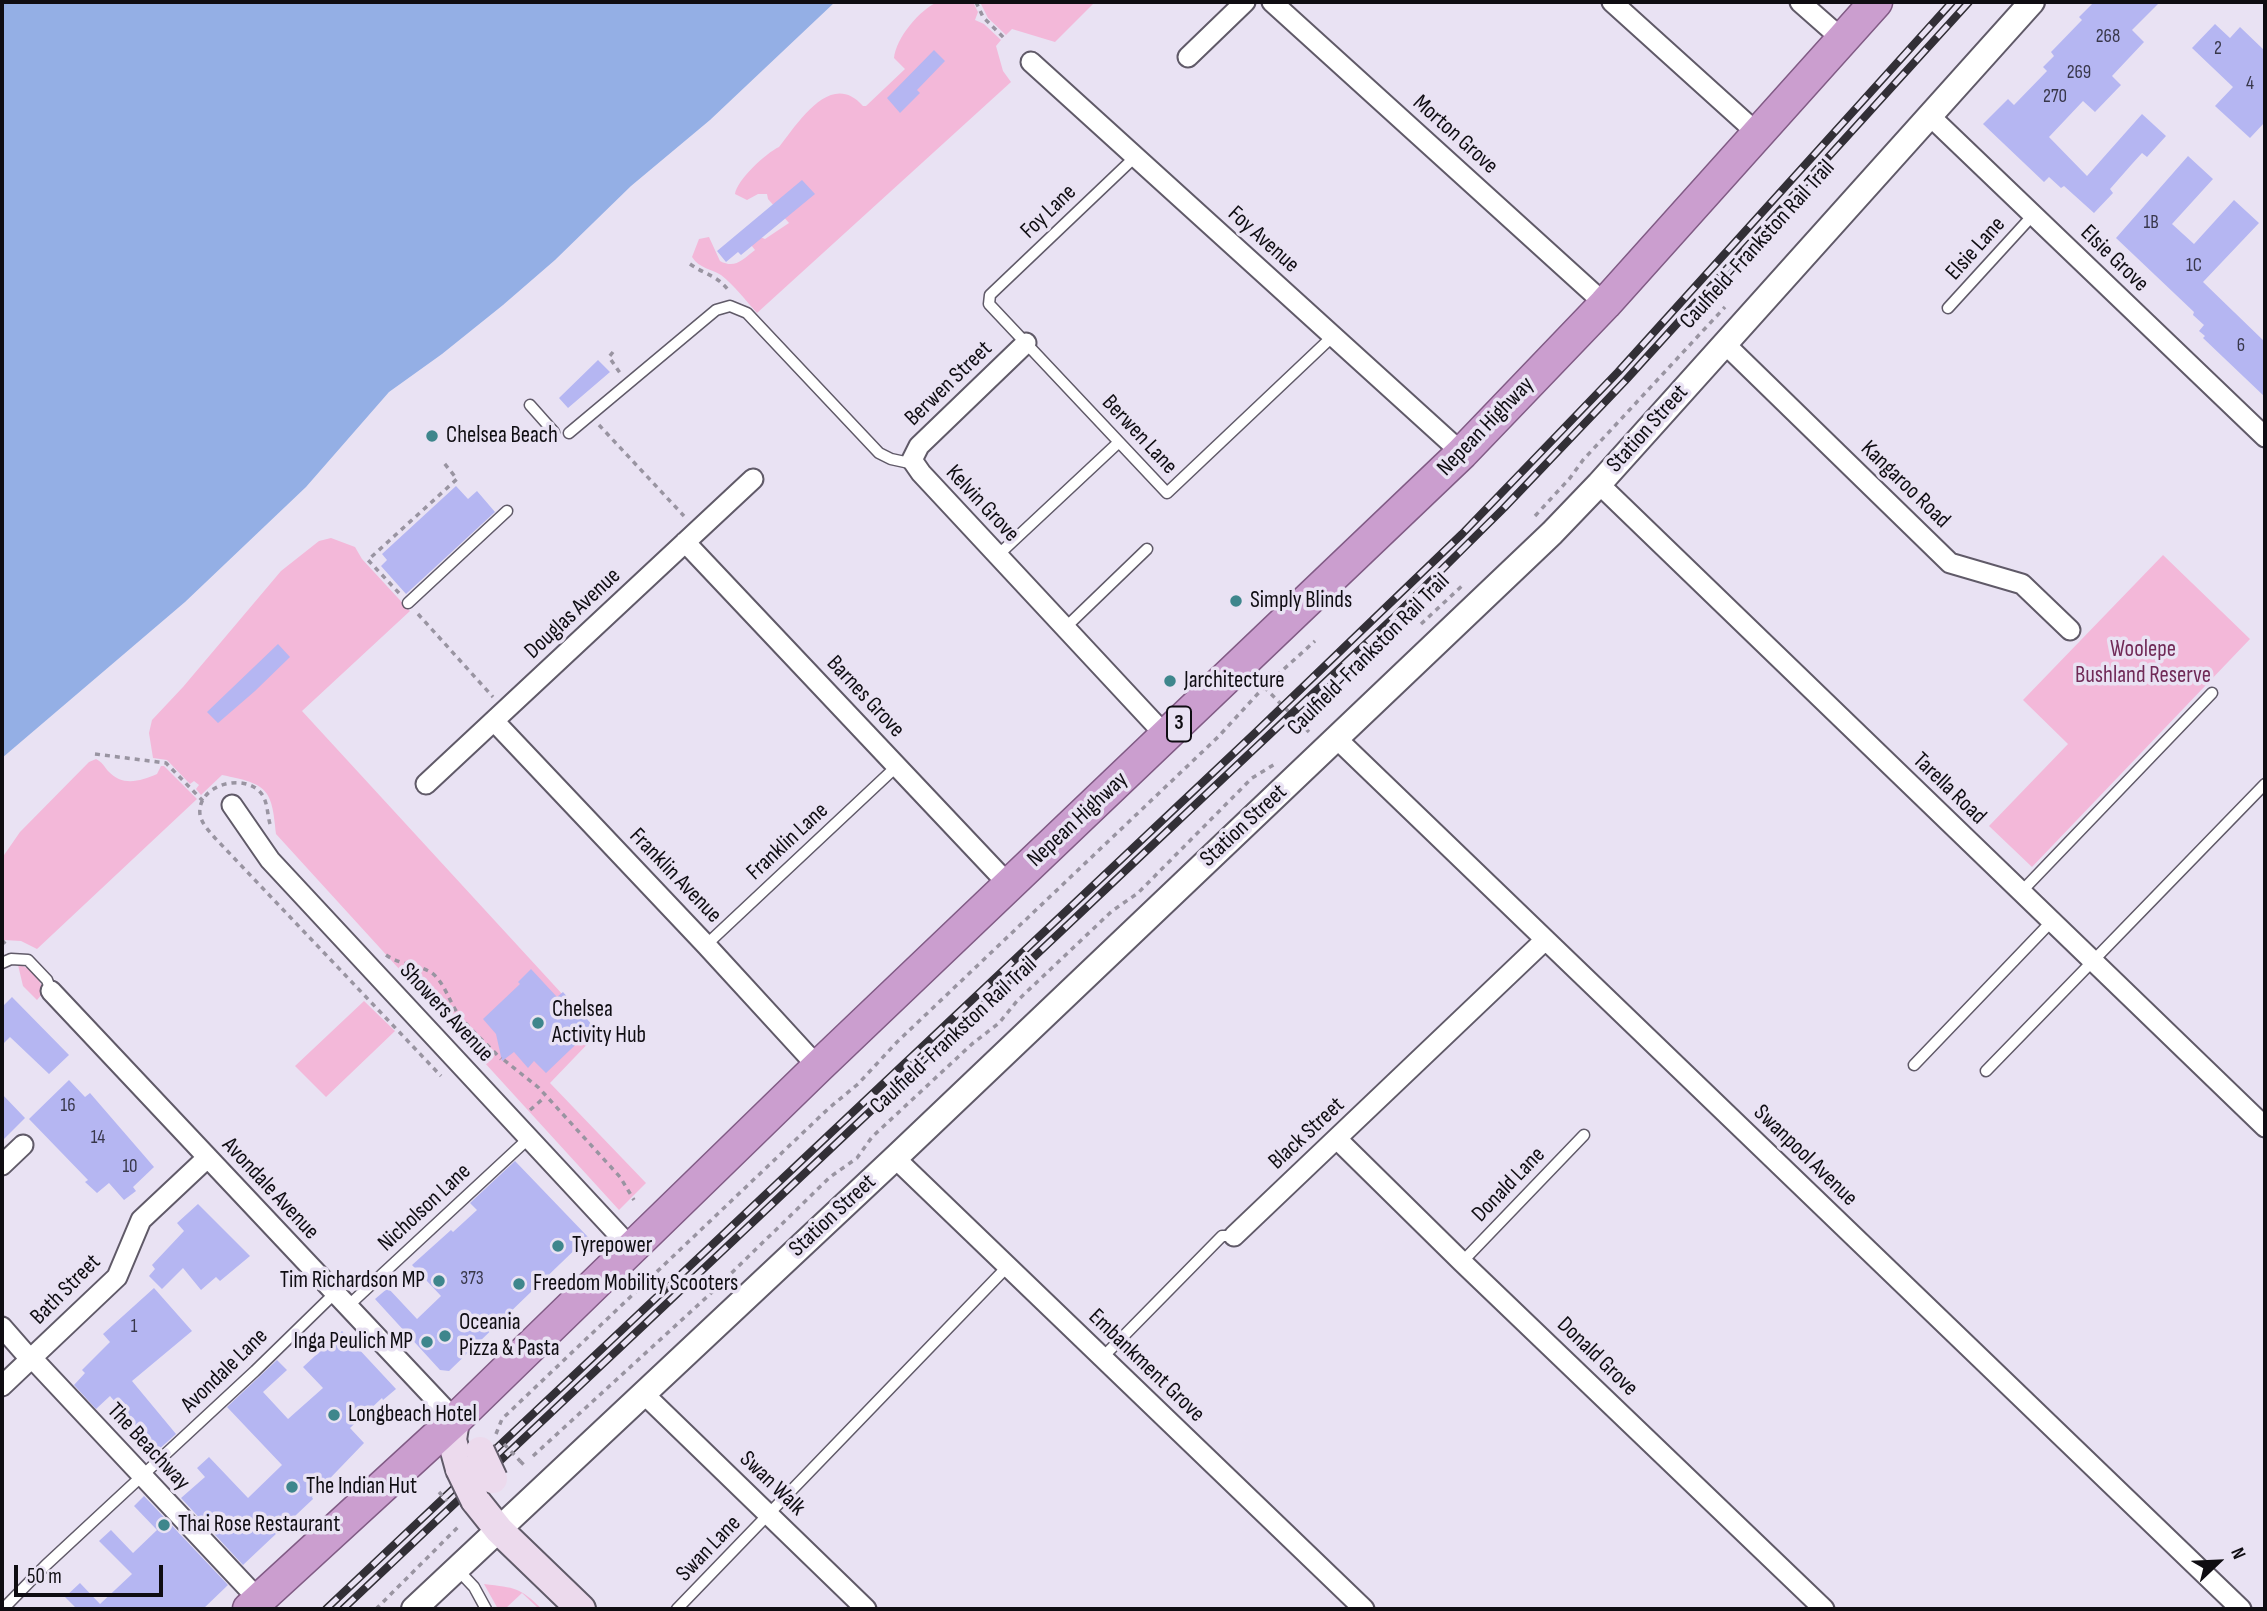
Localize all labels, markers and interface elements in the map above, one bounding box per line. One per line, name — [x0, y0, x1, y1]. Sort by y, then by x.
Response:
house number: 268 — [2096, 26, 2120, 48]
house number: 2 — [2214, 38, 2222, 60]
house number: 269 — [2067, 62, 2091, 84]
house number: 4 — [2246, 73, 2254, 95]
house number: 270 — [2043, 86, 2067, 108]
street label: Morton Grove — [1407, 90, 1503, 180]
street label: Caulfield-Frankston Rail Trail — [1675, 155, 1841, 335]
street label: Foy Lane — [1015, 179, 1083, 245]
street label: Foy Avenue — [1222, 201, 1304, 279]
street label: Elsie Lane — [1940, 212, 2012, 286]
house number: 1B — [2143, 212, 2159, 234]
street label: Elsie Grove — [2074, 220, 2154, 298]
house number: 1C — [2186, 255, 2202, 277]
house number: 6 — [2237, 335, 2245, 357]
street label: Berwen Street — [900, 336, 998, 432]
street label: Nepean Highway — [1432, 372, 1540, 482]
street label: Station Street — [1601, 379, 1695, 479]
street label: Berwen Lane — [1095, 390, 1183, 480]
place label: Chelsea Beach — [446, 422, 558, 450]
marker: Chelsea Beach — [424, 428, 440, 444]
street label: Kangaroo Road — [1854, 435, 1956, 535]
street label: Kelvin Grove — [939, 460, 1025, 548]
street label: Douglas Avenue — [519, 563, 627, 665]
street label: Caulfield-Frankston Rail Trail — [1282, 568, 1456, 742]
place label: Simply Blinds — [1250, 587, 1352, 615]
marker: Simply Blinds — [1228, 593, 1244, 609]
park label: Woolepe Bushland Reserve — [2075, 636, 2211, 690]
street label: Barnes Grove — [820, 650, 910, 744]
place label: Jarchitecture — [1184, 667, 1284, 695]
marker: Jarchitecture — [1162, 673, 1178, 689]
road number: 3 — [1167, 706, 1191, 742]
street label: Tarella Road — [1906, 747, 1992, 831]
street label: Nepean Highway — [1022, 767, 1134, 873]
street label: Station Street — [1195, 779, 1293, 873]
street label: Franklin Lane — [742, 797, 834, 887]
street label: Franklin Avenue — [623, 823, 727, 929]
street label: Caulfield-Frankston Rail Trail — [865, 952, 1043, 1120]
street label: Showers Avenue — [393, 958, 499, 1068]
place label: Chelsea Activity Hub — [552, 996, 646, 1050]
marker: Chelsea Activity Hub — [530, 1015, 546, 1031]
street label: Black Street — [1263, 1092, 1351, 1176]
house number: 16 — [61, 1095, 75, 1117]
street label: Swanpool Avenue — [1747, 1100, 1863, 1212]
house number: 14 — [91, 1127, 105, 1149]
street label: Avondale Avenue — [216, 1132, 324, 1246]
street label: Donald Lane — [1467, 1142, 1551, 1228]
house number: 10 — [122, 1156, 138, 1178]
street label: Nicholson Lane — [373, 1158, 477, 1258]
street label: Station Street — [784, 1169, 882, 1263]
place label: Tyrepower — [572, 1232, 652, 1260]
marker: Tyrepower — [550, 1238, 566, 1254]
street label: Bath Street — [25, 1249, 107, 1331]
place label: Tim Richardson MP — [280, 1267, 425, 1295]
house number: 373 — [460, 1268, 484, 1290]
place label: Freedom Mobility Scooters — [533, 1270, 738, 1298]
marker: Tim Richardson MP — [431, 1273, 447, 1289]
marker: Freedom Mobility Scooters — [511, 1276, 527, 1292]
street label: Embankment Grove — [1082, 1304, 1210, 1428]
place label: Oceania Pizza & Pasta — [459, 1309, 560, 1363]
street label: Donald Grove — [1551, 1312, 1643, 1402]
house number: 1 — [131, 1316, 137, 1338]
street label: Avondale Lane — [176, 1323, 274, 1419]
place label: Inga Peulich MP — [293, 1328, 413, 1356]
marker: Oceania Pizza & Pasta — [437, 1328, 453, 1344]
marker: Inga Peulich MP — [419, 1334, 435, 1350]
street label: The Beachway — [101, 1398, 195, 1496]
place label: Longbeach Hotel — [348, 1401, 477, 1429]
marker: Longbeach Hotel — [326, 1407, 342, 1423]
street label: Swan Walk — [733, 1446, 811, 1522]
place label: The Indian Hut — [306, 1473, 417, 1501]
marker: The Indian Hut — [284, 1479, 300, 1495]
street label: Swan Lane — [671, 1510, 747, 1588]
place label: Thai Rose Restaurant — [178, 1511, 340, 1539]
marker: Thai Rose Restaurant — [156, 1517, 172, 1533]
north arrow — [2183, 1527, 2253, 1597]
text: N — [2225, 1544, 2250, 1563]
scale bar — [18, 1552, 166, 1596]
text: 50 m — [27, 1564, 62, 1589]

